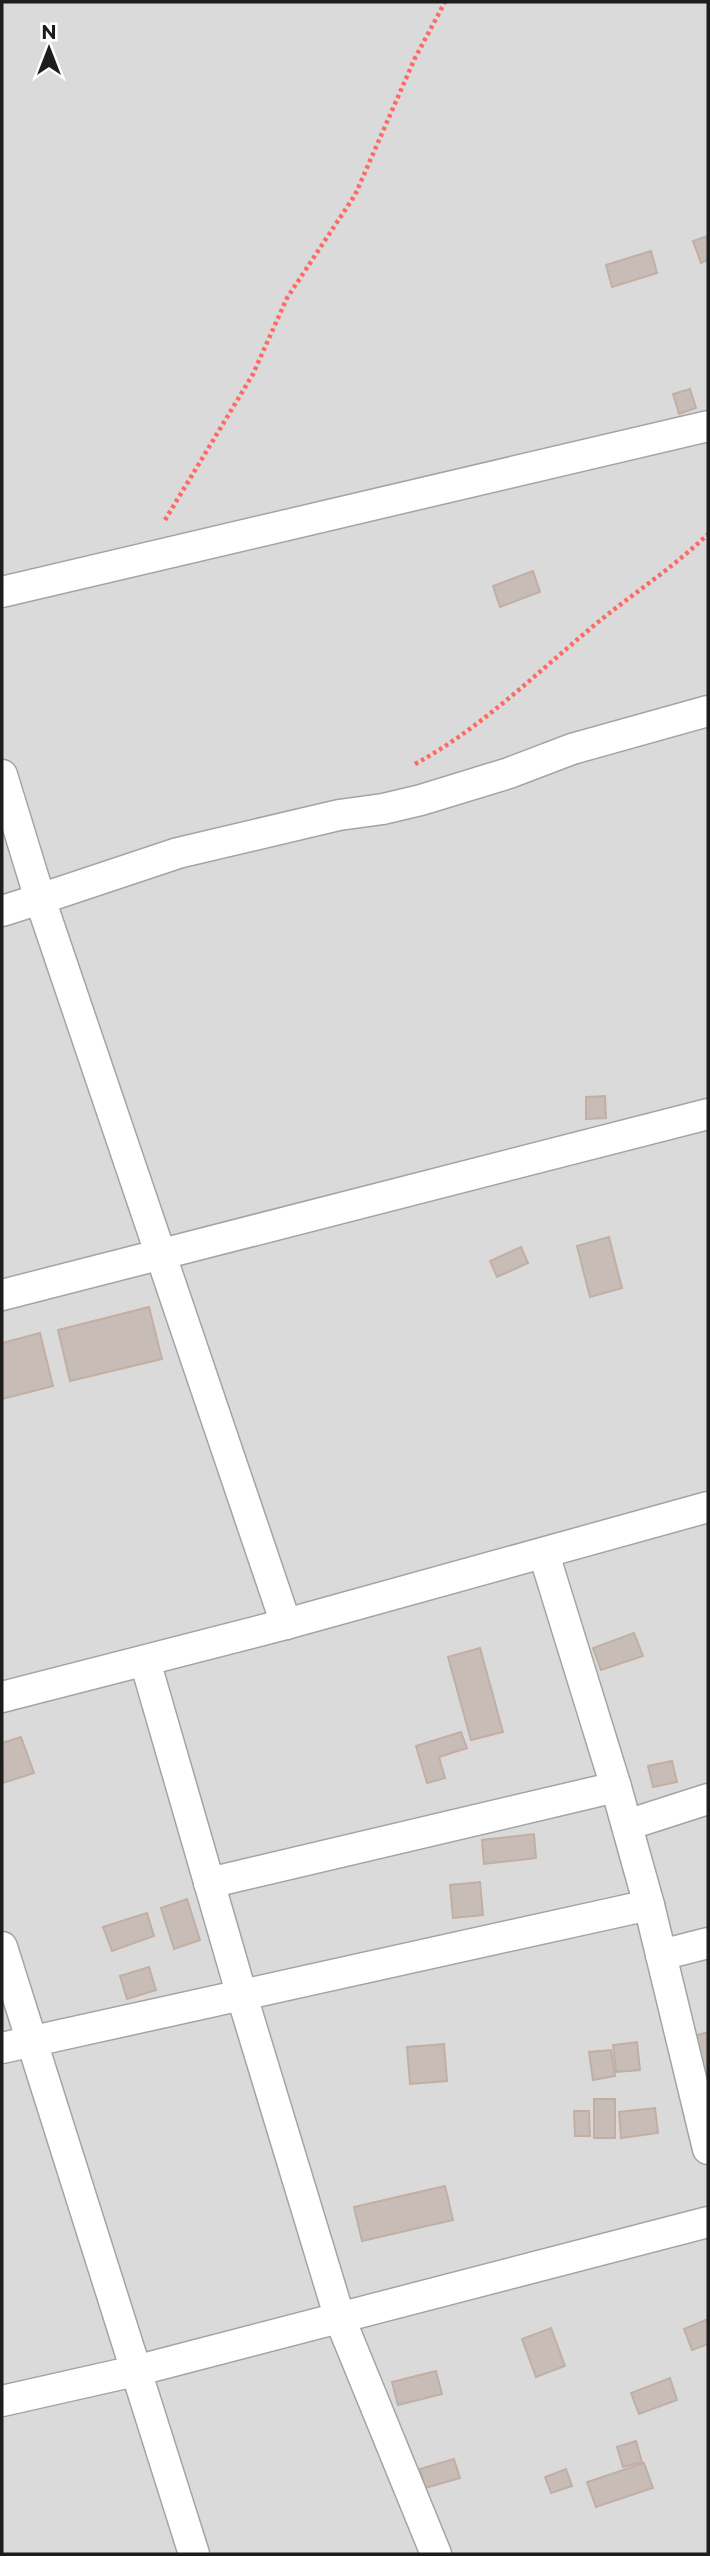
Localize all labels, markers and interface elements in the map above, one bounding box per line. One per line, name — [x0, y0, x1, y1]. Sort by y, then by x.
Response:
north arrow — [14, 14, 84, 84]
text: N — [41, 21, 57, 44]

